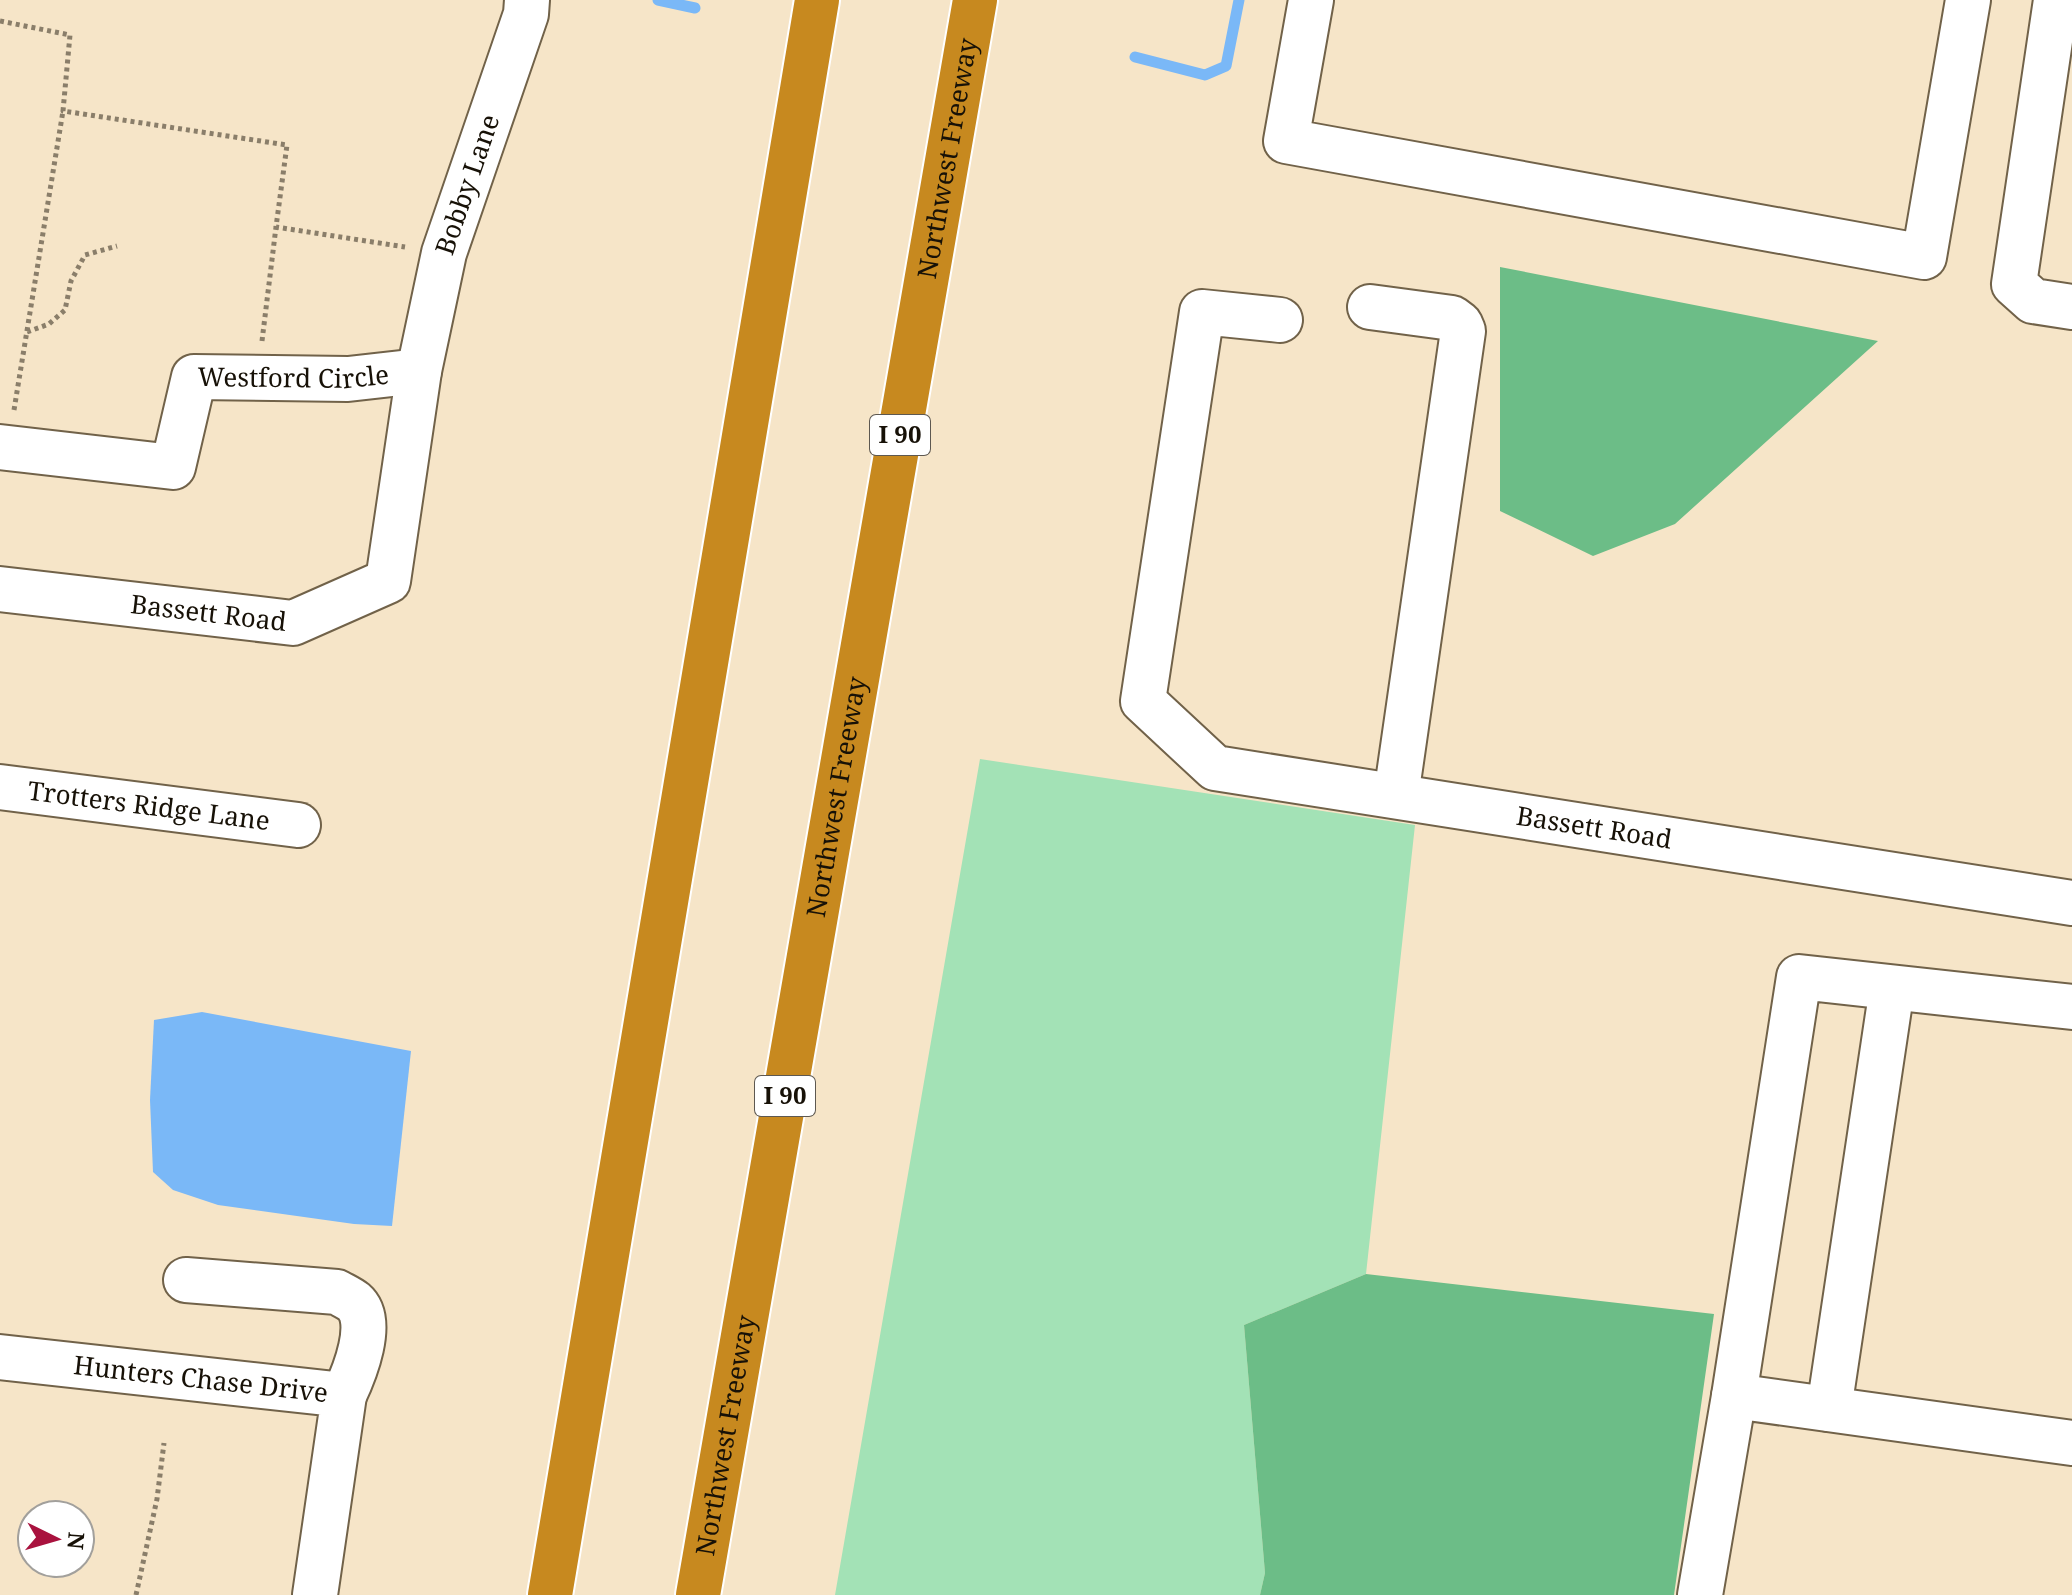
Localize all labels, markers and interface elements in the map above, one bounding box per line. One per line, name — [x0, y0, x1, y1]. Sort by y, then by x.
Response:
street label: Northwest Freeway — [908, 35, 985, 281]
street label: Bobby Lane — [426, 109, 507, 259]
street label: Westford Circle — [197, 356, 391, 397]
road number: I 90 — [870, 415, 930, 455]
street label: Bassett Road — [129, 585, 289, 639]
street label: Northwest Freeway — [797, 673, 874, 920]
street label: Trotters Ridge Lane — [26, 772, 272, 838]
street label: Bassett Road — [1514, 797, 1675, 857]
road number: I 90 — [755, 1076, 815, 1116]
street label: Northwest Freeway — [686, 1312, 763, 1558]
street label: Hunters Chase Drive — [72, 1346, 330, 1410]
north arrow — [16, 1499, 96, 1579]
text: N — [61, 1531, 93, 1551]

